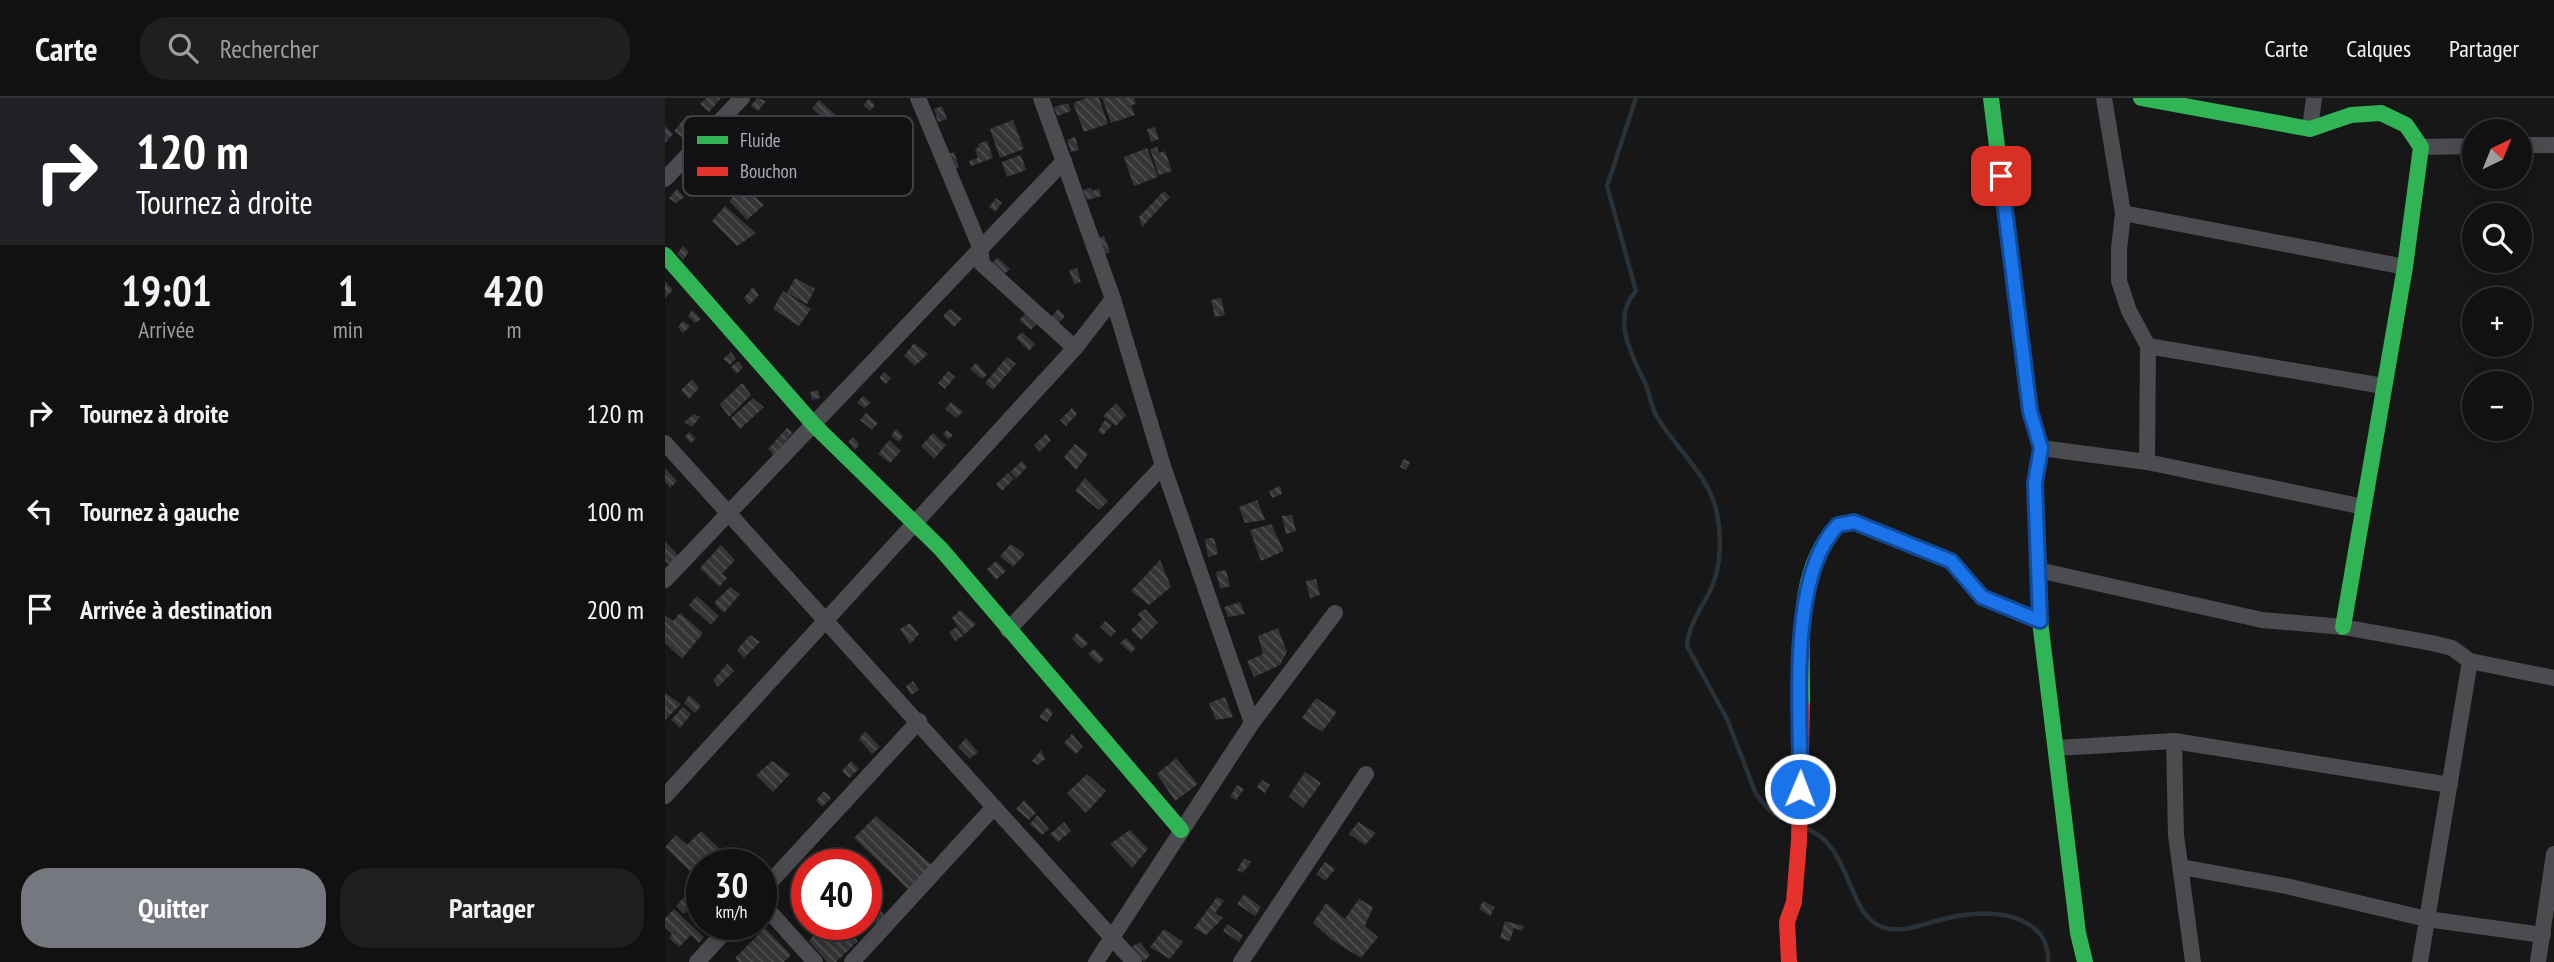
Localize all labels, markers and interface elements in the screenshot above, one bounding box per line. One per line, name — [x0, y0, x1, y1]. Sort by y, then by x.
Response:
search box — [140, 17, 630, 80]
text: Carte — [35, 27, 98, 70]
icon: search — [164, 29, 202, 67]
text: Rechercher — [220, 32, 319, 65]
text: Carte — [2265, 33, 2308, 64]
text: Calques — [2346, 33, 2411, 64]
text: Partager — [2449, 33, 2519, 64]
legend — [683, 116, 913, 196]
text: 120 m — [136, 119, 249, 183]
north arrow — [2462, 119, 2532, 189]
map controls — [2462, 119, 2532, 441]
icon: right — [21, 126, 112, 217]
text: Fluide — [740, 128, 781, 152]
pin — [1971, 146, 2031, 206]
icon: arrive — [1982, 157, 2020, 195]
text: Bouchon — [740, 159, 797, 183]
text: Tournez à droite — [136, 181, 313, 223]
button: search — [2462, 203, 2532, 273]
text: 19:01 — [121, 263, 212, 318]
text: 1 — [338, 263, 358, 318]
text: 420 — [484, 263, 544, 318]
button: + — [2462, 287, 2532, 357]
text: Arrivée — [138, 315, 194, 344]
text: min — [333, 315, 363, 344]
text: m — [506, 315, 521, 344]
button: − — [2462, 371, 2532, 441]
icon: right — [21, 394, 59, 432]
text: Tournez à droite — [80, 397, 229, 430]
text: 120 m — [586, 397, 644, 430]
icon: left — [21, 492, 59, 530]
text: Tournez à gauche — [80, 495, 240, 528]
text: 100 m — [586, 495, 644, 528]
icon: arrive — [21, 590, 59, 628]
text: Arrivée à destination — [80, 593, 272, 626]
text: 200 m — [586, 593, 644, 626]
position arrow — [1763, 752, 1837, 826]
speed limit sign: 40 — [791, 849, 882, 940]
text: 30 — [715, 862, 748, 908]
button: Quitter — [21, 868, 326, 948]
button: Partager — [340, 868, 644, 948]
text: km/h — [716, 900, 747, 923]

